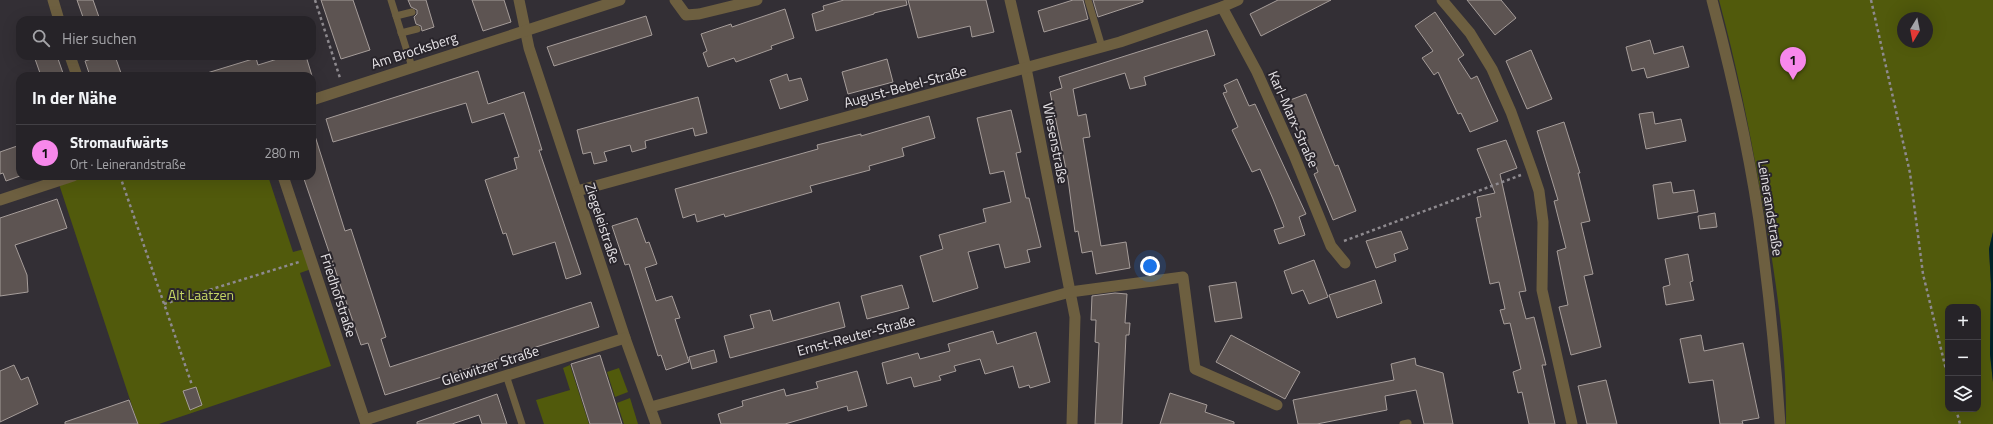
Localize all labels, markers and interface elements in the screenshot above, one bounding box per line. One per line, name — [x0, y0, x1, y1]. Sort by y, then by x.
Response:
north arrow — [1897, 12, 1933, 48]
search box — [16, 16, 316, 60]
street label: Am Brocksberg — [368, 26, 460, 74]
icon: search — [30, 27, 52, 49]
text: Hier suchen — [62, 27, 137, 50]
pin: 1 — [1780, 47, 1806, 80]
street label: August-Bebel-Straße — [841, 60, 969, 112]
street label: Karl-Marx-Straße — [1263, 67, 1325, 171]
text: In der Nähe — [32, 85, 117, 111]
street label: Wiesenstraße — [1038, 101, 1074, 185]
text: Stromaufwärts — [70, 131, 168, 154]
text: 1 — [41, 143, 49, 163]
text: 280 m — [264, 143, 300, 163]
text: Ort · Leinerandstraße — [70, 154, 186, 174]
street label: Leinerandstraße — [1753, 159, 1789, 257]
street label: Ziegeleistraße — [580, 180, 626, 266]
street label: Friedhofstraße — [316, 250, 362, 340]
your location — [1140, 256, 1160, 276]
park label: Alt Laatzen — [168, 284, 234, 305]
map controls — [1945, 304, 1981, 412]
button: + — [1945, 304, 1981, 340]
street label: Ernst-Reuter-Straße — [795, 309, 917, 361]
street label: Gleiwitzer Straße — [439, 339, 541, 391]
button: − — [1945, 340, 1981, 376]
button: layers — [1945, 376, 1981, 412]

